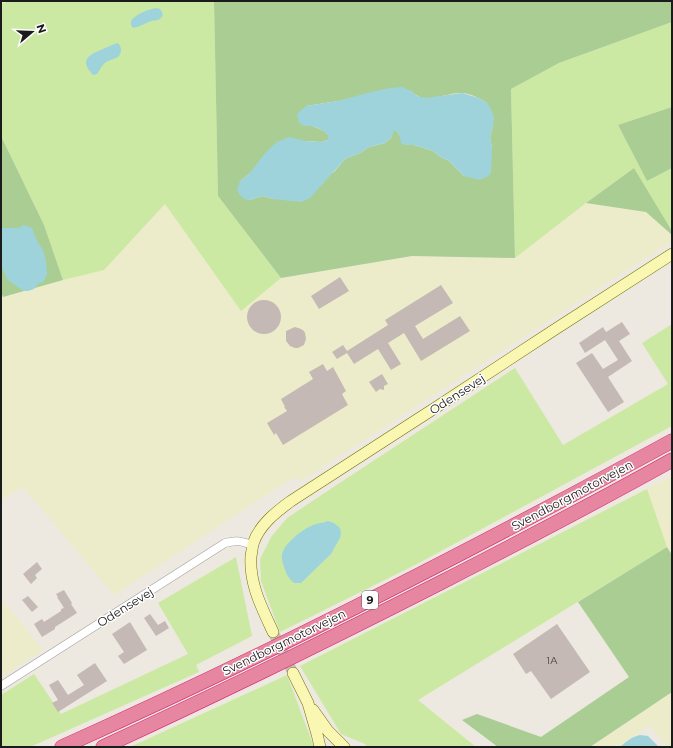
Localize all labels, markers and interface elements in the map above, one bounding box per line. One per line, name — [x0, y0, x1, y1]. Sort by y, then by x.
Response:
north arrow — [12, 12, 52, 52]
text: N — [33, 22, 50, 35]
street label: Odensevej — [426, 370, 488, 418]
street label: Svendborgmotorvejen — [509, 457, 635, 533]
street label: Odensevej — [94, 584, 156, 630]
road number: 9 — [362, 591, 378, 609]
street label: Svendborgmotorvejen — [220, 606, 348, 678]
house number: 1A — [547, 654, 558, 667]

